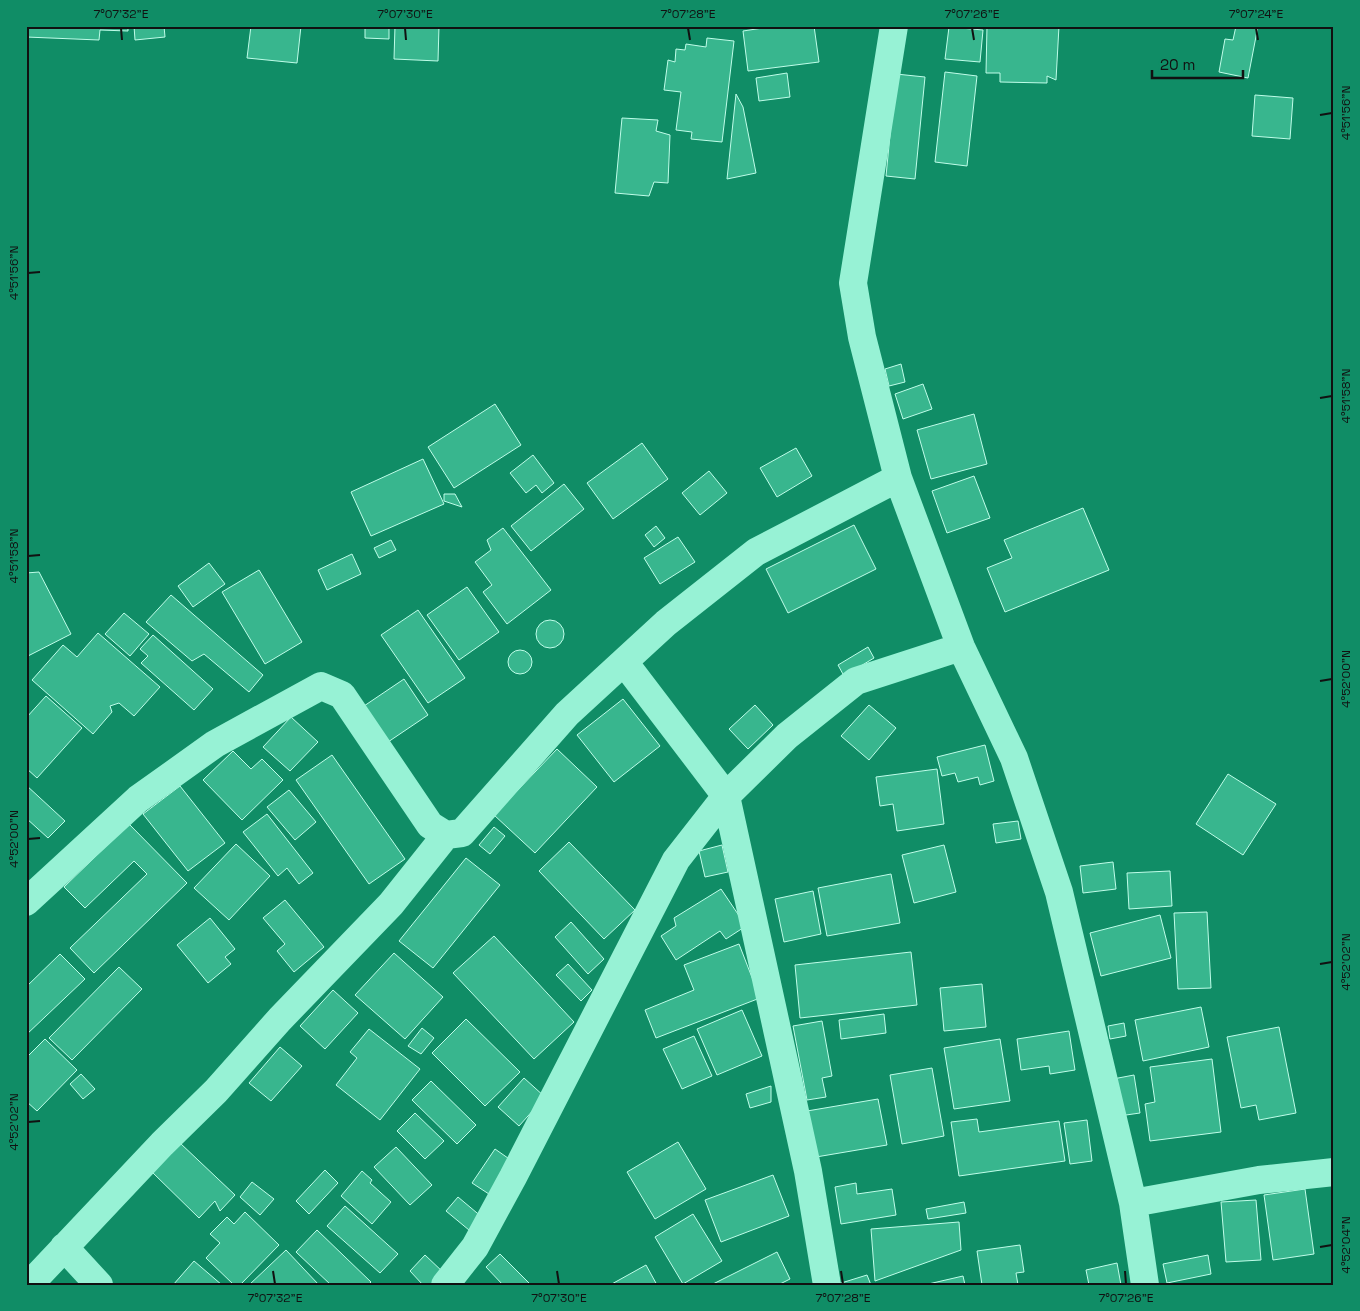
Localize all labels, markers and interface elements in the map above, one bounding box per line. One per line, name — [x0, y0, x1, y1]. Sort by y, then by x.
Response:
text: 7°07'32"E — [94, 6, 149, 22]
text: 7°07'30"E — [377, 6, 433, 22]
text: 7°07'28"E — [660, 6, 716, 22]
text: 7°07'26"E — [944, 6, 1000, 22]
text: 7°07'24"E — [1229, 6, 1283, 22]
scale bar — [1152, 48, 1244, 80]
text: 20 m — [1160, 55, 1195, 74]
text: 4°51'56"N — [1338, 86, 1354, 140]
text: 4°51'56"N — [6, 246, 22, 300]
text: 4°51'58"N — [1338, 369, 1354, 423]
text: 4°51'58"N — [6, 529, 22, 583]
text: 4°52'00"N — [1338, 650, 1354, 708]
text: 4°52'00"N — [6, 810, 22, 868]
text: 4°52'02"N — [1338, 933, 1354, 991]
text: 4°52'02"N — [6, 1093, 22, 1151]
text: 4°52'04"N — [1338, 1216, 1354, 1274]
text: 7°07'32"E — [248, 1290, 303, 1306]
text: 7°07'30"E — [531, 1290, 587, 1306]
text: 7°07'28"E — [815, 1290, 871, 1306]
text: 7°07'26"E — [1098, 1290, 1154, 1306]

